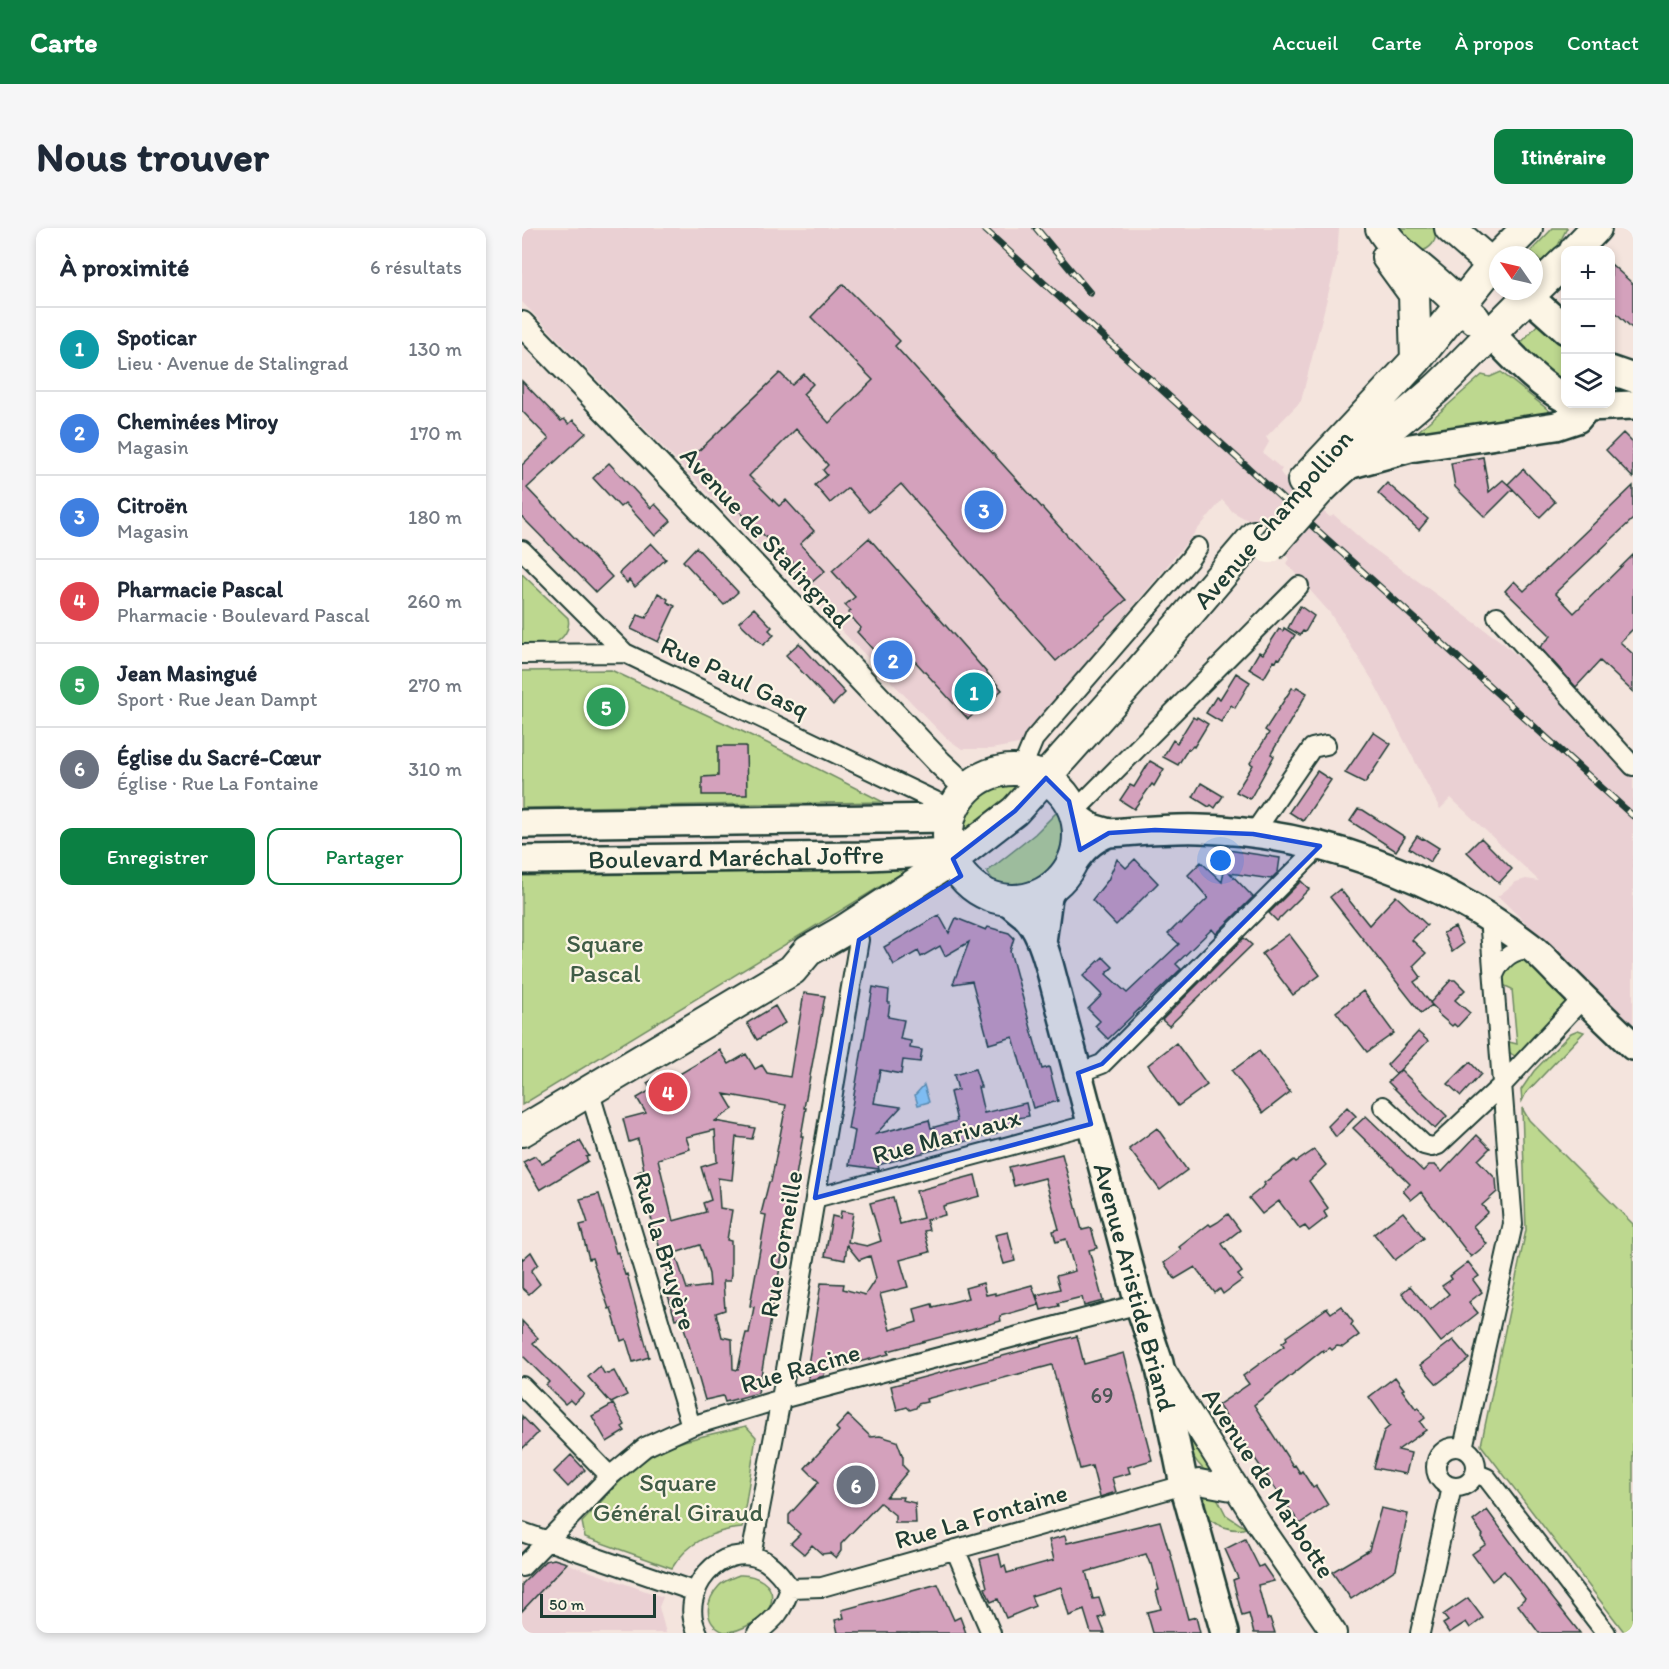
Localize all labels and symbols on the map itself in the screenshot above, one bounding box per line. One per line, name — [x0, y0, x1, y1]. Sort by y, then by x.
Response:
north arrow — [1489, 246, 1543, 300]
street label: Avenue Champollion — [1186, 423, 1360, 615]
street label: Avenue de Stalingrad — [674, 440, 858, 634]
pin: 3 — [964, 488, 1004, 532]
street label: Rue Paul Gasq — [656, 629, 814, 725]
pin: 2 — [874, 638, 913, 682]
pin: 1 — [954, 670, 994, 714]
pin: 5 — [586, 684, 626, 730]
street label: Boulevard Maréchal Joffre — [588, 838, 884, 876]
your location — [1206, 846, 1235, 875]
park label: Square Pascal — [566, 927, 644, 989]
pin: 4 — [648, 1070, 688, 1114]
street label: Rue Marivaux — [868, 1101, 1024, 1171]
street label: Avenue Aristide Briand — [1086, 1159, 1184, 1415]
street label: Rue la Bruyère — [626, 1168, 704, 1334]
street label: Rue Corneille — [752, 1168, 810, 1320]
street label: Rue Racine — [736, 1336, 864, 1400]
house number: 69 — [1090, 1382, 1114, 1409]
street label: Avenue de Marbotte — [1195, 1382, 1343, 1584]
pin: 6 — [836, 1462, 876, 1508]
park label: Square Général Giraud — [593, 1466, 763, 1528]
street label: Rue La Fontaine — [891, 1476, 1071, 1556]
scale bar — [540, 1591, 656, 1618]

